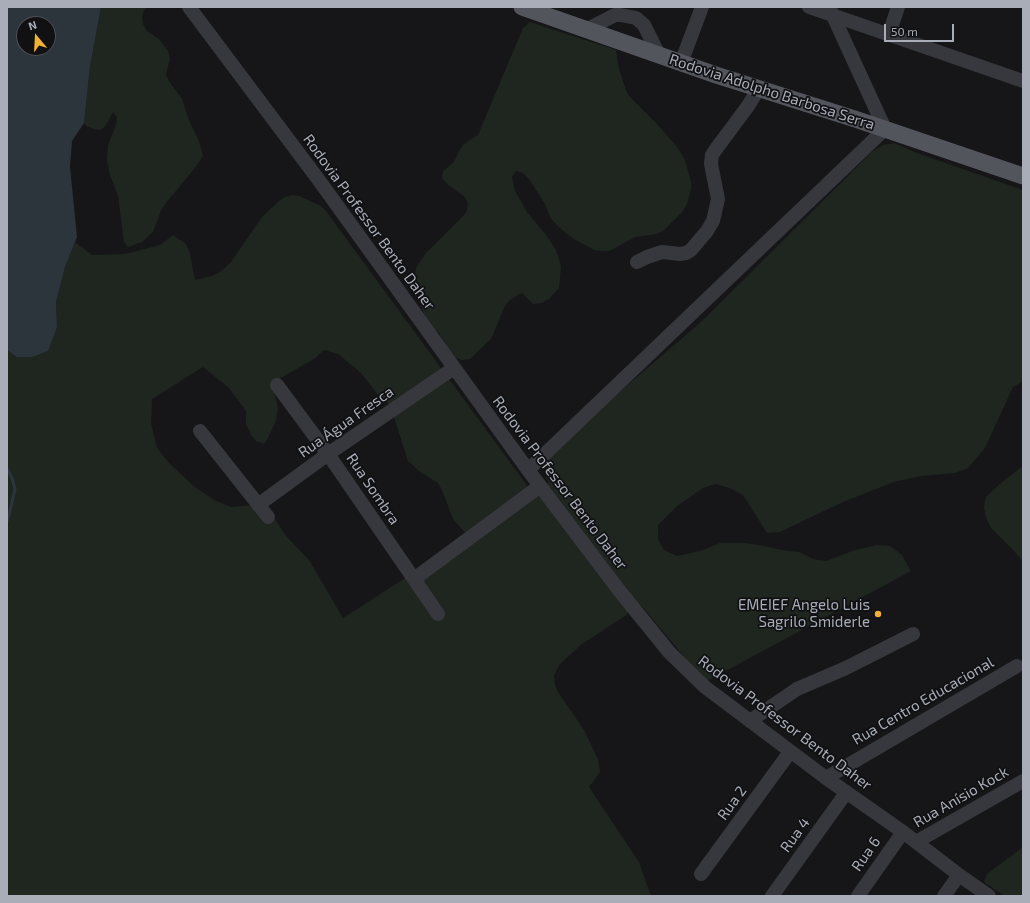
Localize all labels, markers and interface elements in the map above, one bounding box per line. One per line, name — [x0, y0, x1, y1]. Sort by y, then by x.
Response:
north arrow — [16, 16, 56, 56]
scale bar — [886, 16, 956, 42]
text: N — [27, 18, 38, 32]
text: 50 m — [891, 24, 918, 38]
street label: Rodovia Adolpho Barbosa Serra — [667, 50, 877, 134]
street label: Rodovia Professor Bento Daher — [299, 131, 439, 313]
street label: Rua Água Fresca — [295, 382, 397, 462]
street label: Rodovia Professor Bento Daher — [489, 393, 631, 573]
street label: Rua Sombra — [343, 450, 403, 528]
place label: EMEIEF Angelo Luis Sagrilo Smiderle — [738, 596, 870, 631]
marker: EMEIEF Angelo Luis Sagrilo Smiderle — [873, 609, 883, 619]
street label: Rodovia Professor Bento Daher — [695, 652, 875, 794]
street label: Rua Centro Educacional — [849, 653, 997, 749]
street label: Rua Anísio Kock — [910, 763, 1012, 831]
street label: Rua 2 — [714, 782, 750, 824]
street label: Rua 4 — [776, 814, 814, 856]
street label: Rua 6 — [848, 833, 884, 875]

